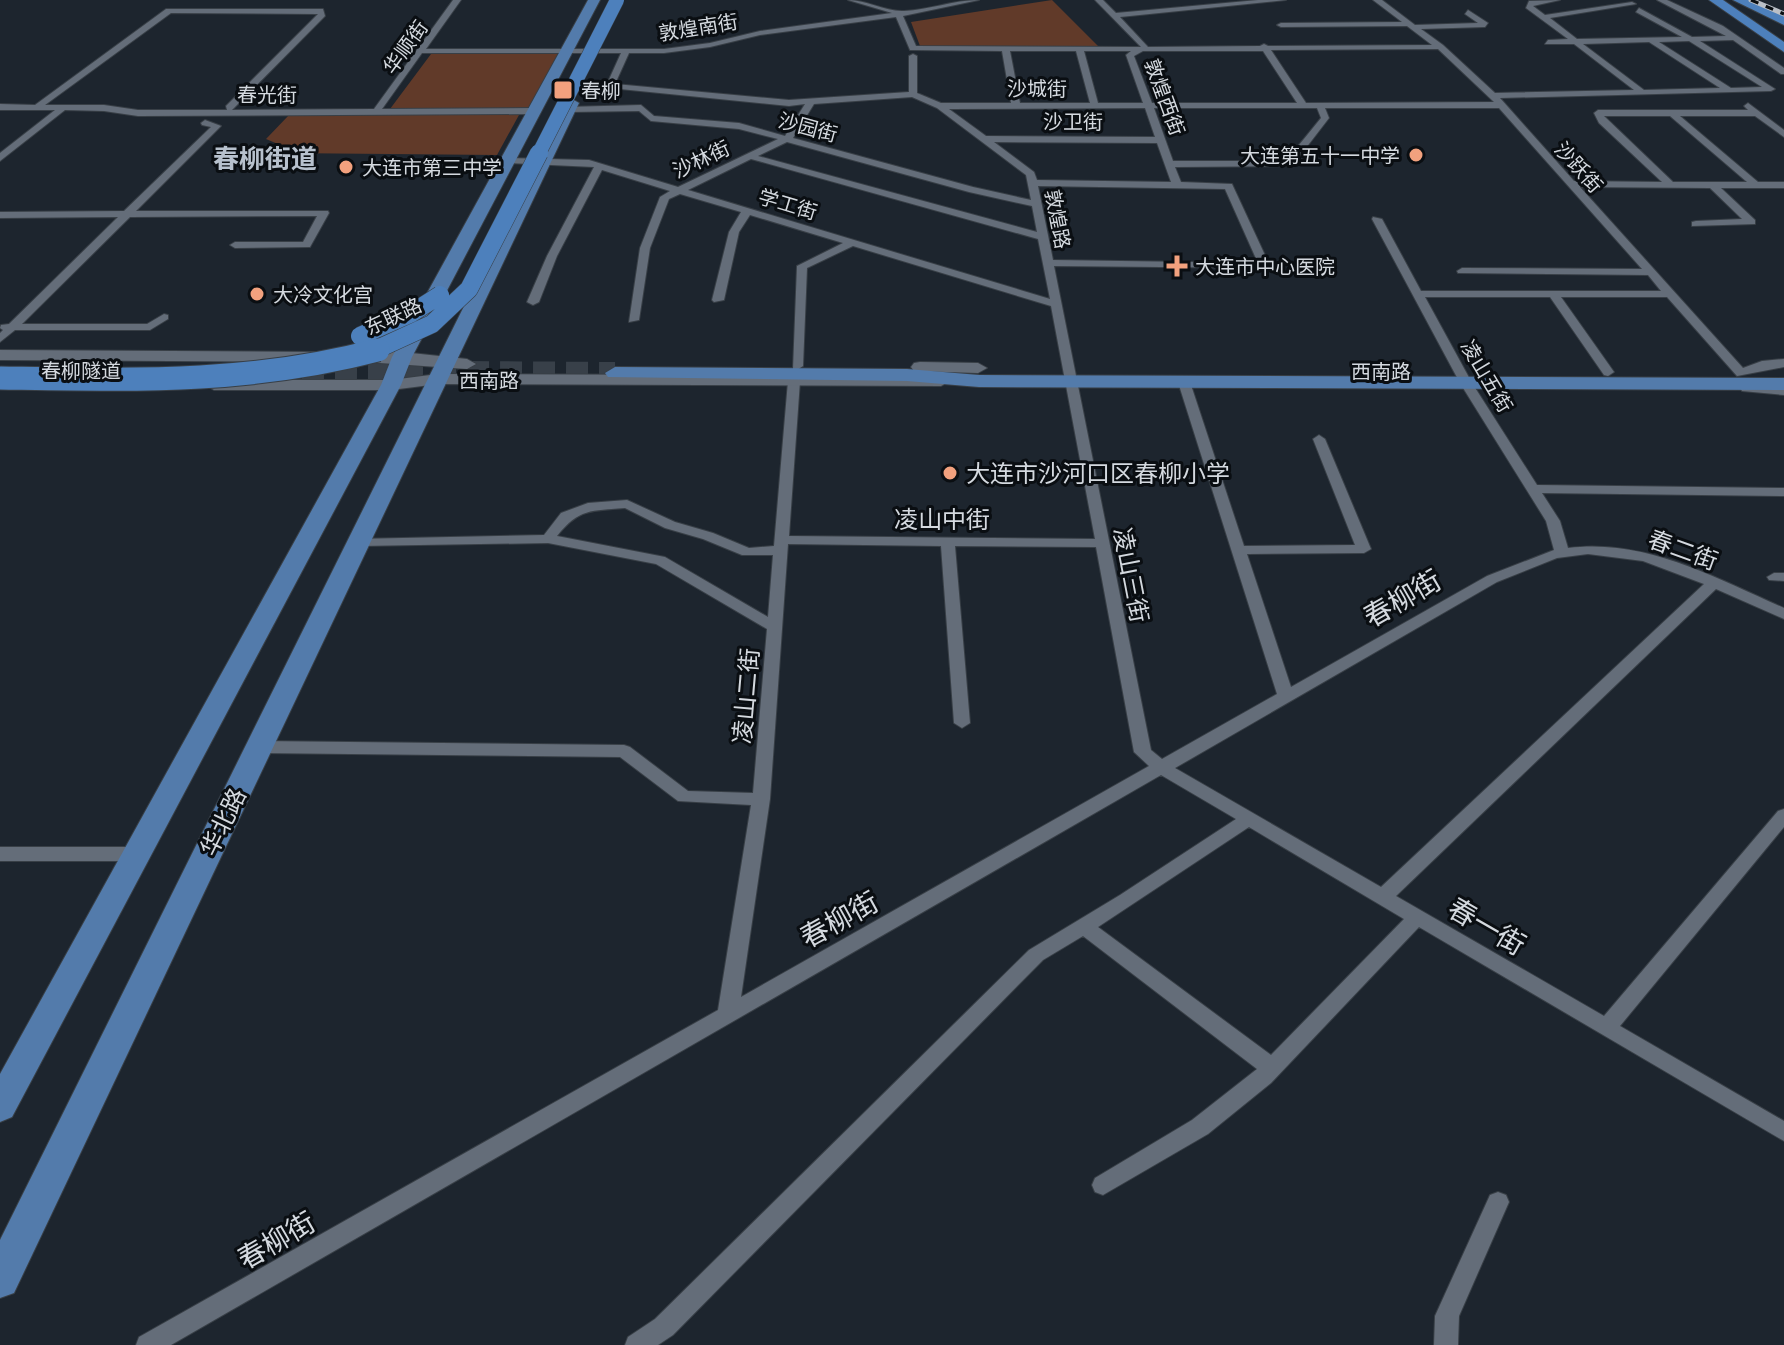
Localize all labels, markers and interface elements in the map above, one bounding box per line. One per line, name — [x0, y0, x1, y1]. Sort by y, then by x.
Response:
street label: 敦煌南街 — [657, 9, 739, 45]
street label: 华顺街 — [378, 16, 432, 78]
street label: 敦煌西街 — [1141, 55, 1189, 139]
street label: 沙城街 — [1007, 77, 1067, 100]
marker: 春柳 — [552, 79, 574, 101]
place label: 春柳 — [581, 79, 621, 102]
street label: 春光街 — [237, 83, 297, 106]
street label: 沙园街 — [776, 108, 840, 146]
street label: 沙卫街 — [1043, 110, 1103, 133]
street label: 沙林街 — [669, 136, 733, 182]
street label: 沙跃街 — [1550, 137, 1608, 197]
district label: 春柳街道 — [213, 144, 317, 173]
place label: 大连第五十一中学 — [1240, 144, 1400, 167]
marker: 大连第五十一中学 — [1407, 146, 1425, 164]
place label: 大连市第三中学 — [362, 156, 502, 179]
marker: 大连市第三中学 — [337, 158, 355, 176]
street label: 学工街 — [756, 184, 820, 224]
street label: 敦煌路 — [1041, 187, 1075, 251]
marker: 大连市中心医院 — [1166, 255, 1188, 277]
place label: 大连市中心医院 — [1195, 255, 1335, 278]
place label: 大冷文化宫 — [273, 283, 373, 306]
marker: 大冷文化宫 — [248, 285, 266, 303]
street label: 东联路 — [361, 293, 425, 339]
street label: 凌山五街 — [1457, 336, 1517, 416]
street label: 春柳隧道 — [41, 359, 121, 382]
street label: 西南路 — [1351, 360, 1411, 383]
street label: 西南路 — [459, 369, 519, 392]
place label: 大连市沙河口区春柳小学 — [966, 460, 1230, 487]
marker: 大连市沙河口区春柳小学 — [941, 464, 959, 482]
street label: 凌山中街 — [894, 506, 990, 533]
street label: 凌山三街 — [1109, 525, 1153, 625]
street label: 春二街 — [1645, 525, 1721, 575]
street label: 春柳街 — [1358, 564, 1446, 632]
street label: 凌山二街 — [728, 647, 764, 745]
street label: 华北路 — [195, 784, 251, 860]
street label: 春柳街 — [795, 885, 883, 953]
street label: 春一街 — [1443, 892, 1531, 960]
street label: 春柳街 — [232, 1206, 320, 1274]

